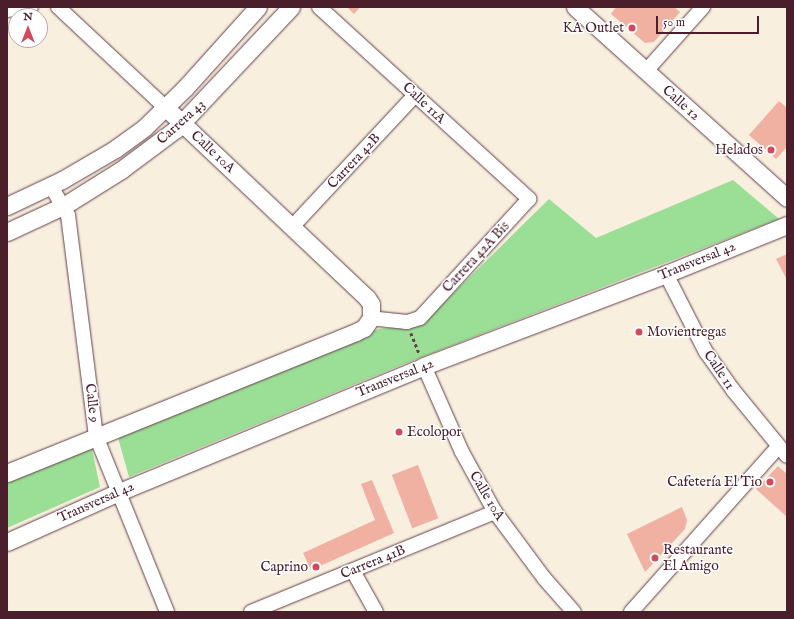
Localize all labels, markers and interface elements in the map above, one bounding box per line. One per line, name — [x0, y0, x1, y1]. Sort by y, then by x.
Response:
north arrow — [8, 8, 48, 48]
scale bar — [658, 8, 761, 34]
text: N — [23, 10, 33, 24]
text: 50 m — [663, 15, 685, 30]
place label: KA Outlet — [563, 20, 624, 36]
marker: KA Outlet — [627, 23, 637, 33]
street label: Calle 11A — [399, 79, 449, 127]
street label: Calle 12 — [659, 82, 703, 124]
street label: Carrera 43 — [153, 96, 209, 148]
street label: Calle 10A — [187, 127, 239, 177]
street label: Carrera 42B — [324, 130, 384, 192]
place label: Helados — [715, 142, 763, 158]
marker: Helados — [766, 145, 776, 155]
street label: Carrera 42A Bis — [439, 218, 513, 296]
street label: Transversal 42 — [656, 238, 738, 284]
place label: Movientregas — [647, 324, 726, 340]
marker: Movientregas — [634, 327, 644, 337]
street label: Calle 11 — [700, 347, 738, 393]
street label: Transversal 42 — [354, 355, 436, 401]
street label: Calle 9 — [81, 382, 103, 424]
place label: Ecolopor — [407, 424, 462, 440]
marker: Ecolopor — [394, 427, 404, 437]
street label: Calle 10A — [466, 468, 508, 524]
place label: Cafetería El Tio — [667, 474, 762, 490]
marker: Cafetería El Tio — [765, 477, 775, 487]
street label: Transversal 42 — [55, 478, 137, 526]
street label: Carrera 41B — [338, 541, 408, 583]
place label: Restaurante El Amigo — [663, 542, 733, 574]
marker: Restaurante El Amigo — [650, 553, 660, 563]
place label: Caprino — [261, 559, 308, 575]
marker: Caprino — [311, 562, 321, 572]

